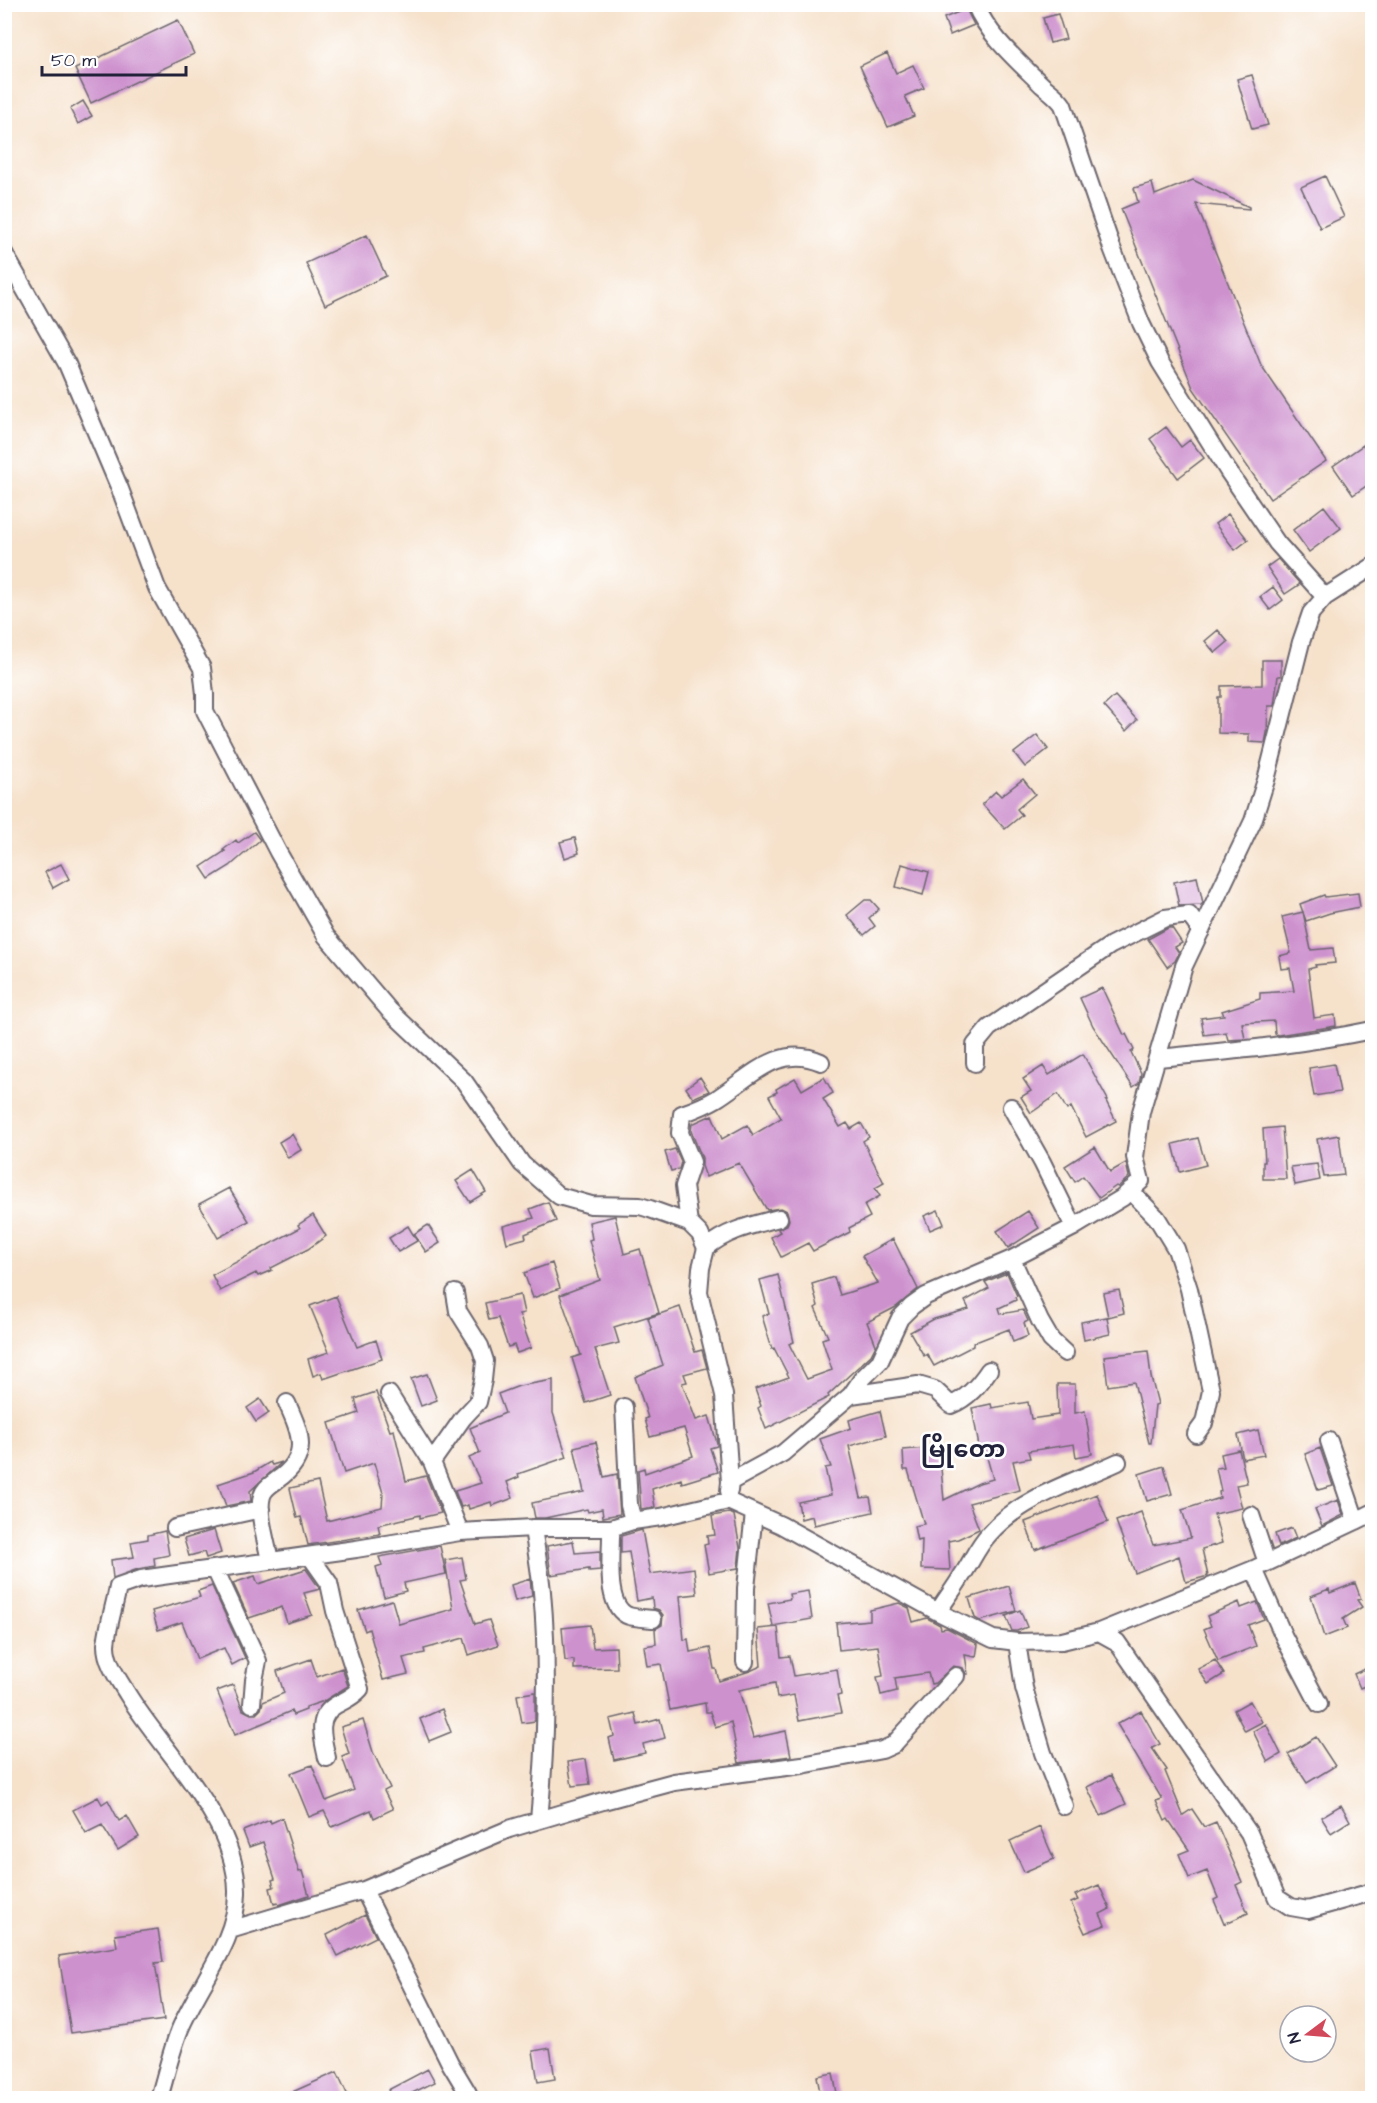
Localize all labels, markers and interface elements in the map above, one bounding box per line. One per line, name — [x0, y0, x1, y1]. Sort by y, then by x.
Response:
scale bar — [42, 39, 186, 77]
text: 50 m — [51, 48, 96, 73]
district label: မြိုတော — [921, 1433, 1005, 1468]
north arrow — [1278, 2004, 1338, 2064]
text: N — [1283, 2030, 1306, 2046]

